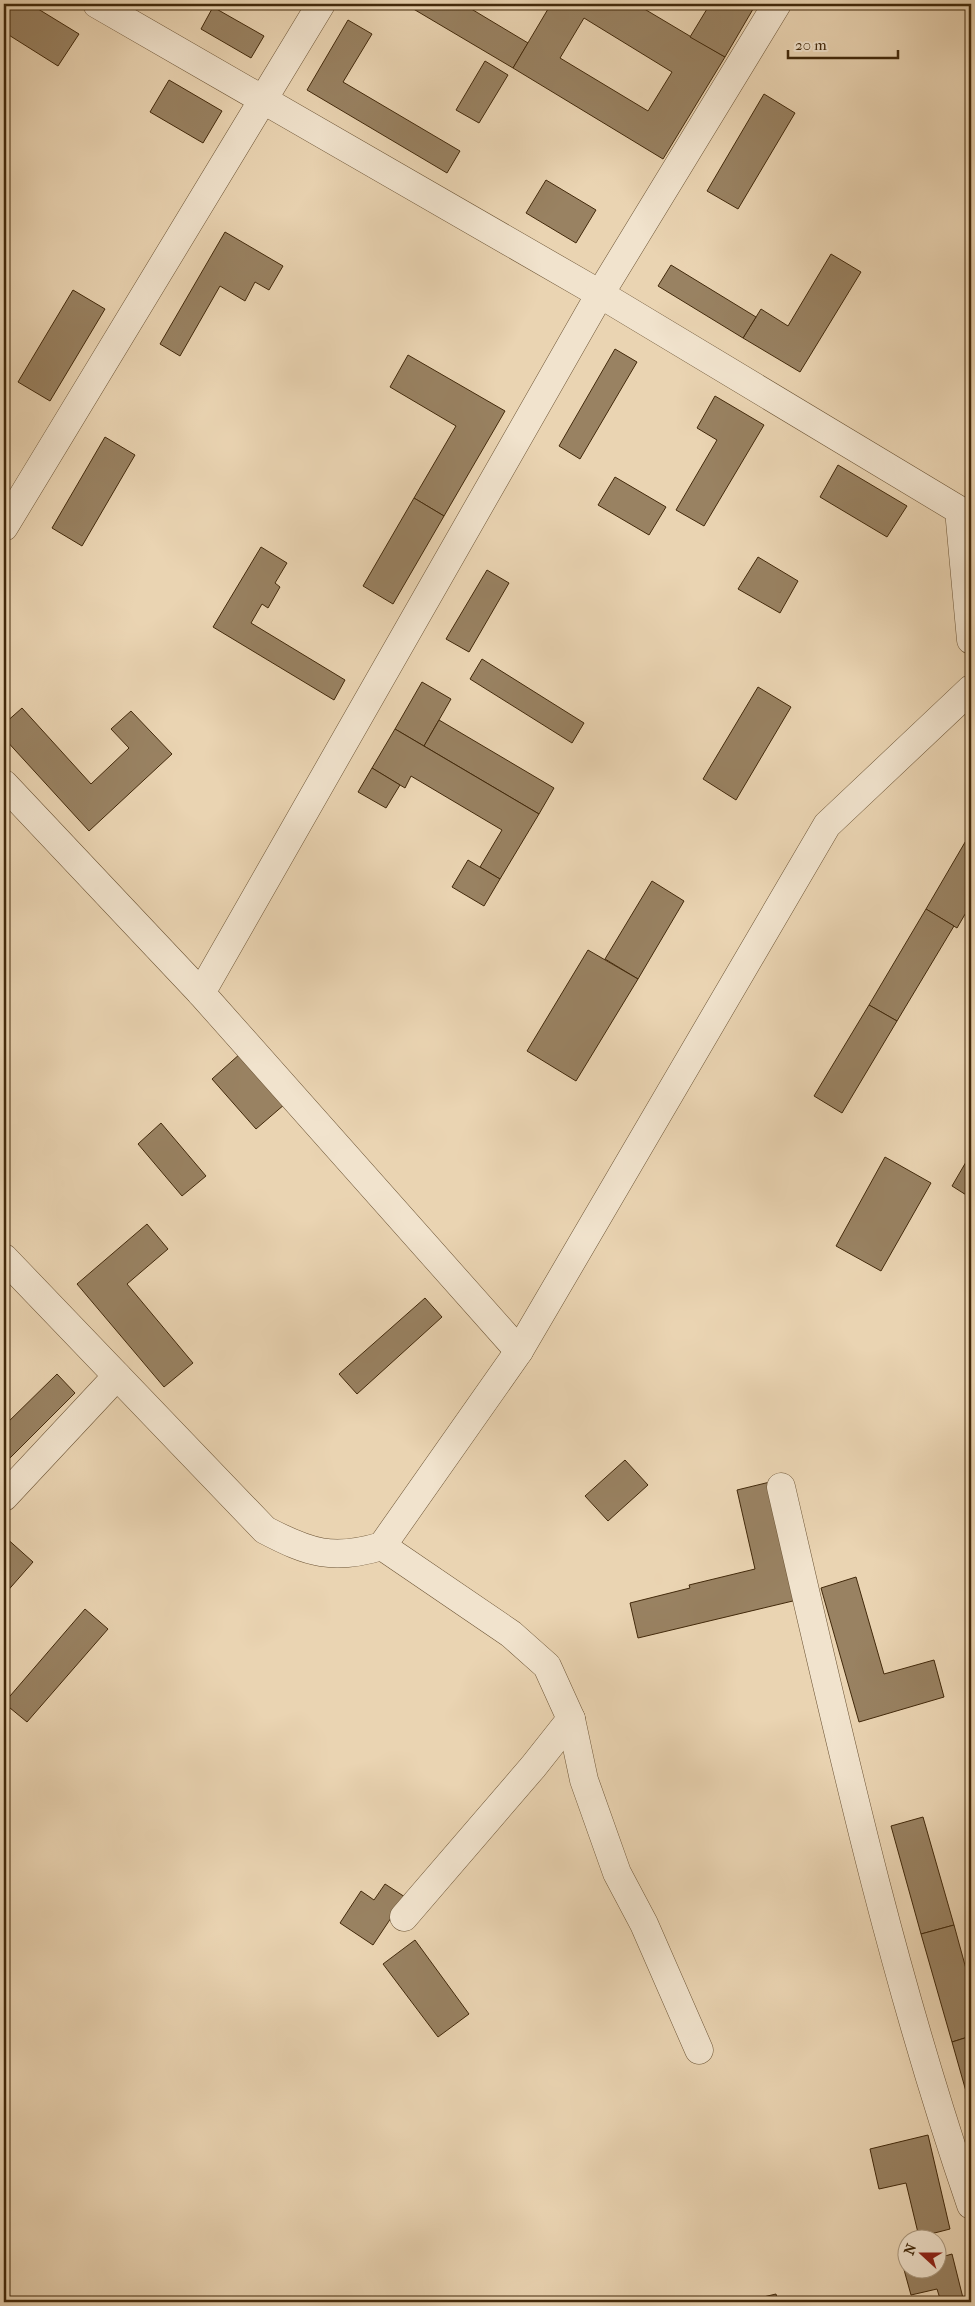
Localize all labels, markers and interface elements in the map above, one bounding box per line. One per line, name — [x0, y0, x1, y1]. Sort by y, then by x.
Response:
scale bar — [788, 28, 898, 60]
text: 20 m — [795, 36, 827, 54]
north arrow — [898, 2228, 948, 2278]
text: N — [900, 2241, 920, 2258]

